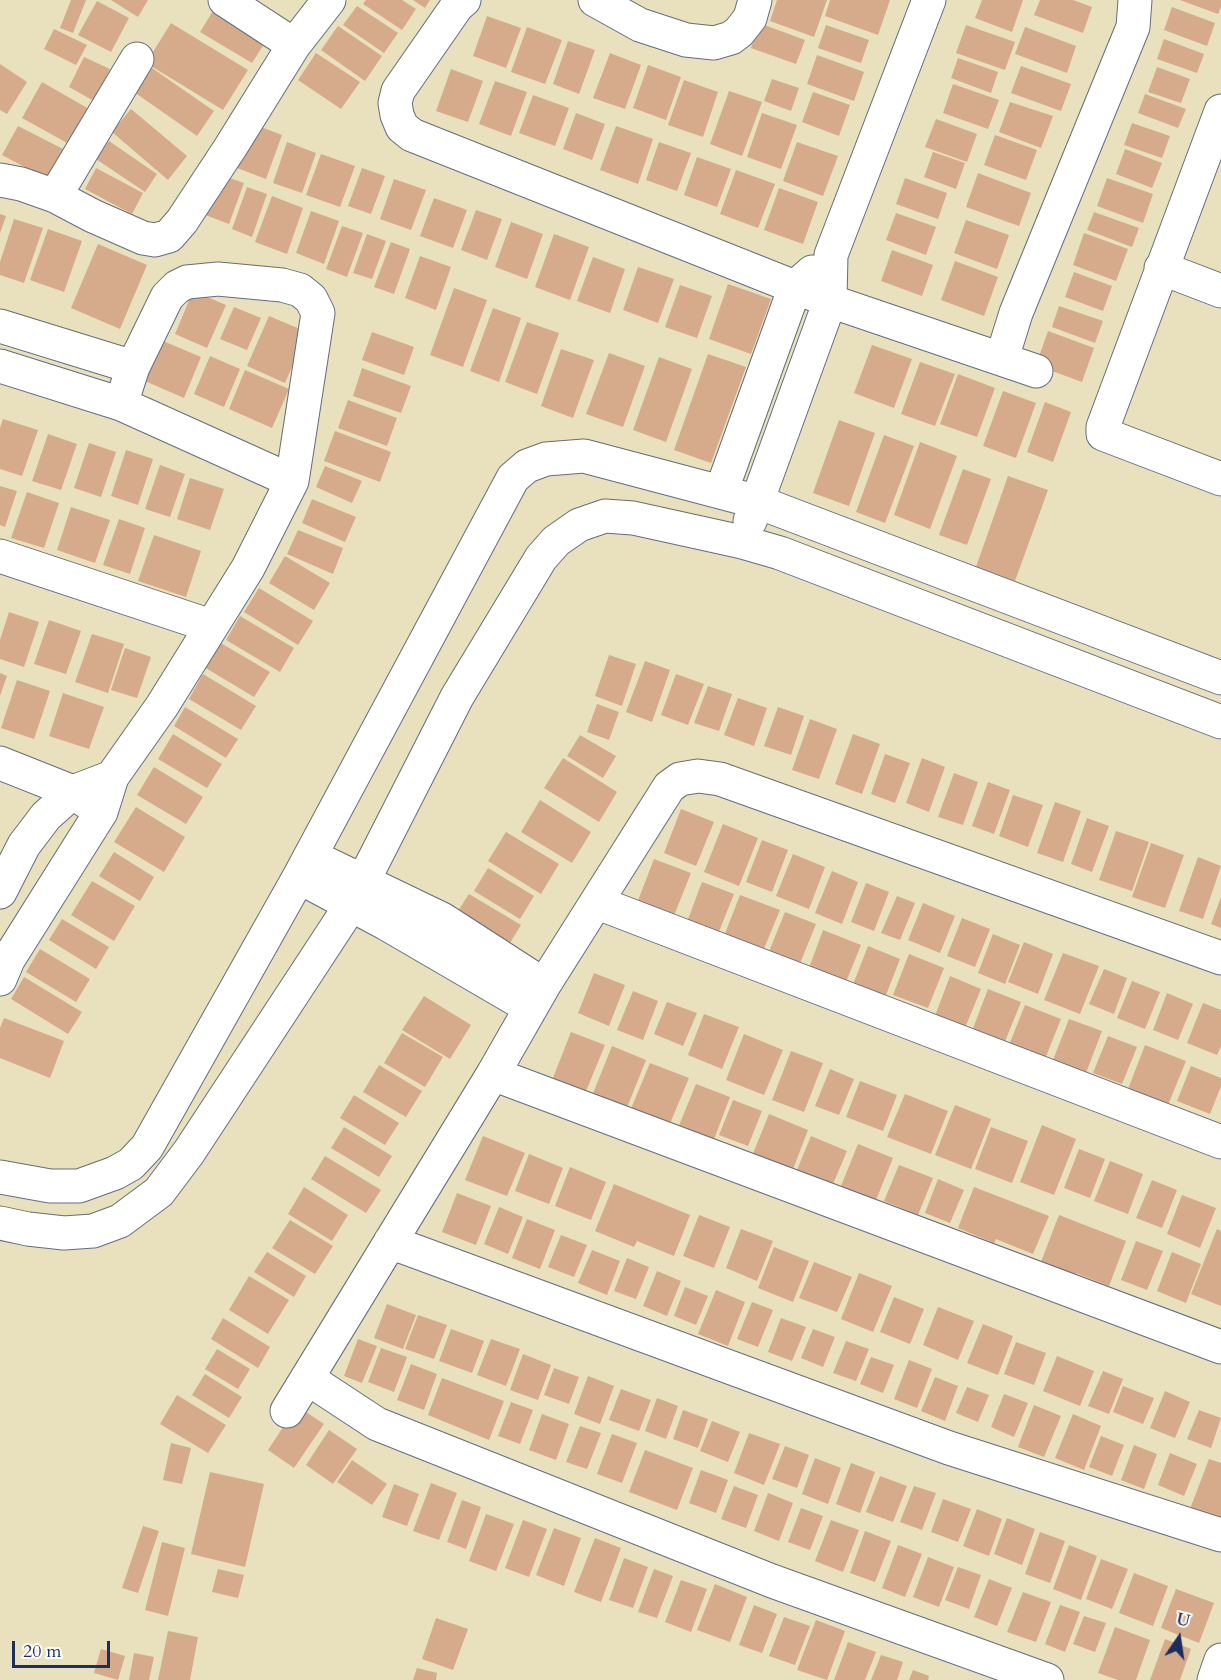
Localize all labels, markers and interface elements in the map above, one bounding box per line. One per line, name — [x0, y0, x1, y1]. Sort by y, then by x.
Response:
north arrow — [1149, 1608, 1209, 1668]
text: U — [1174, 1608, 1192, 1633]
scale bar — [15, 1629, 112, 1667]
text: 20 m — [23, 1639, 62, 1664]

